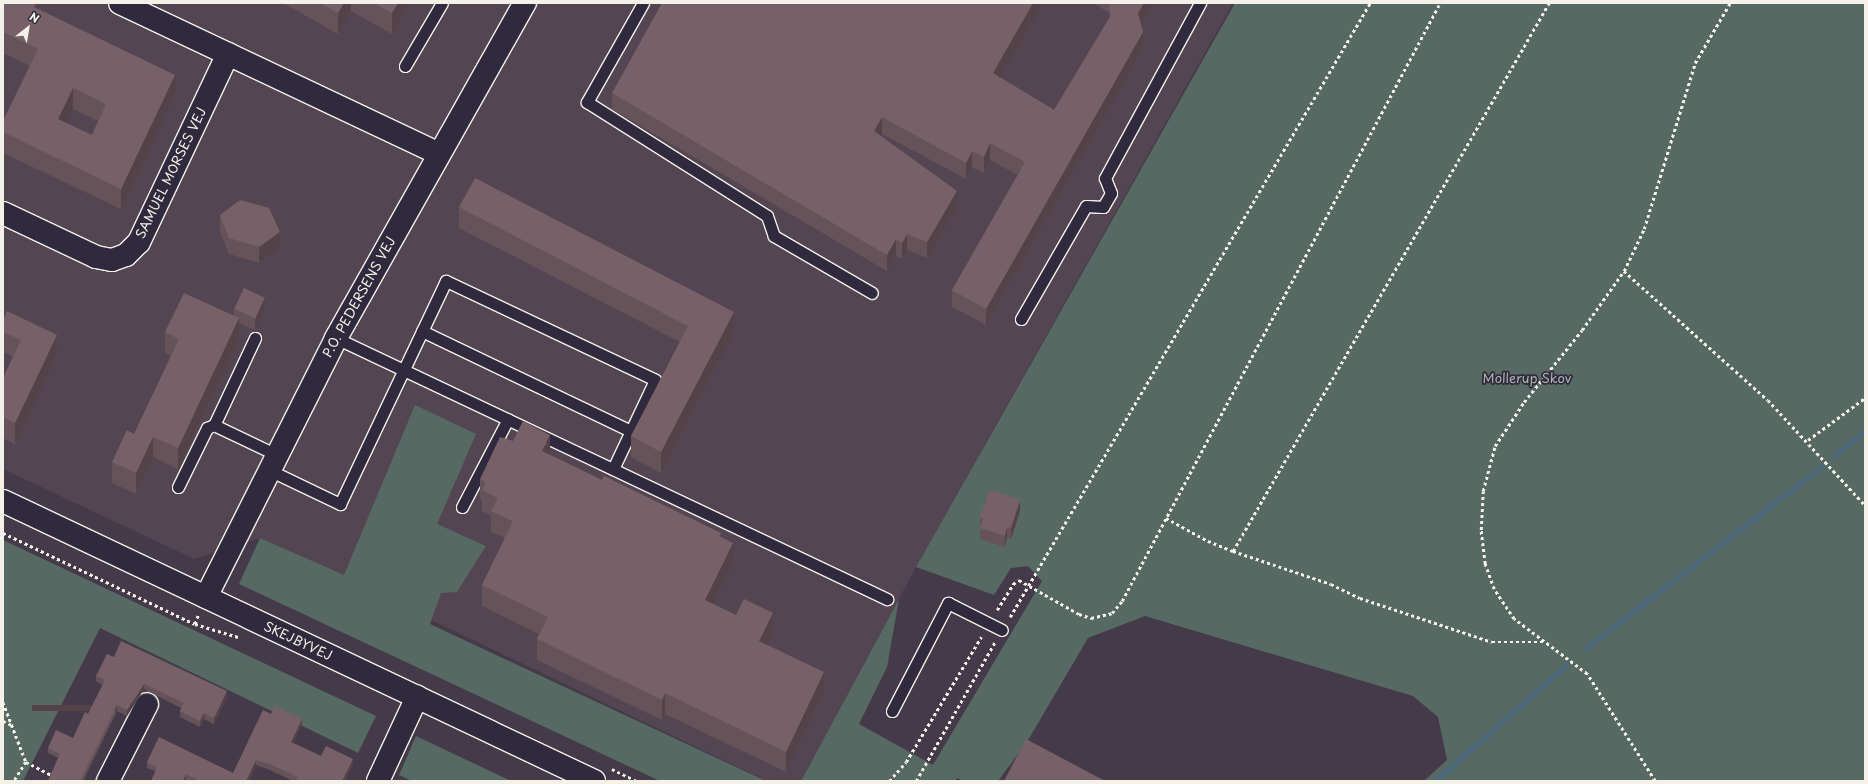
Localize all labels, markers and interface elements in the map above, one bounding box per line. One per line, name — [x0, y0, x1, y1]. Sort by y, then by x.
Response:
north arrow — [8, 8, 48, 48]
text: N — [26, 8, 43, 27]
street label: SAMUEL MORSES VEJ — [132, 105, 210, 241]
street label: P.O. PEDERSENS VEJ — [319, 234, 399, 360]
park label: Mollerup Skov — [1482, 370, 1572, 386]
street label: SKEJBYVEJ — [261, 618, 335, 664]

